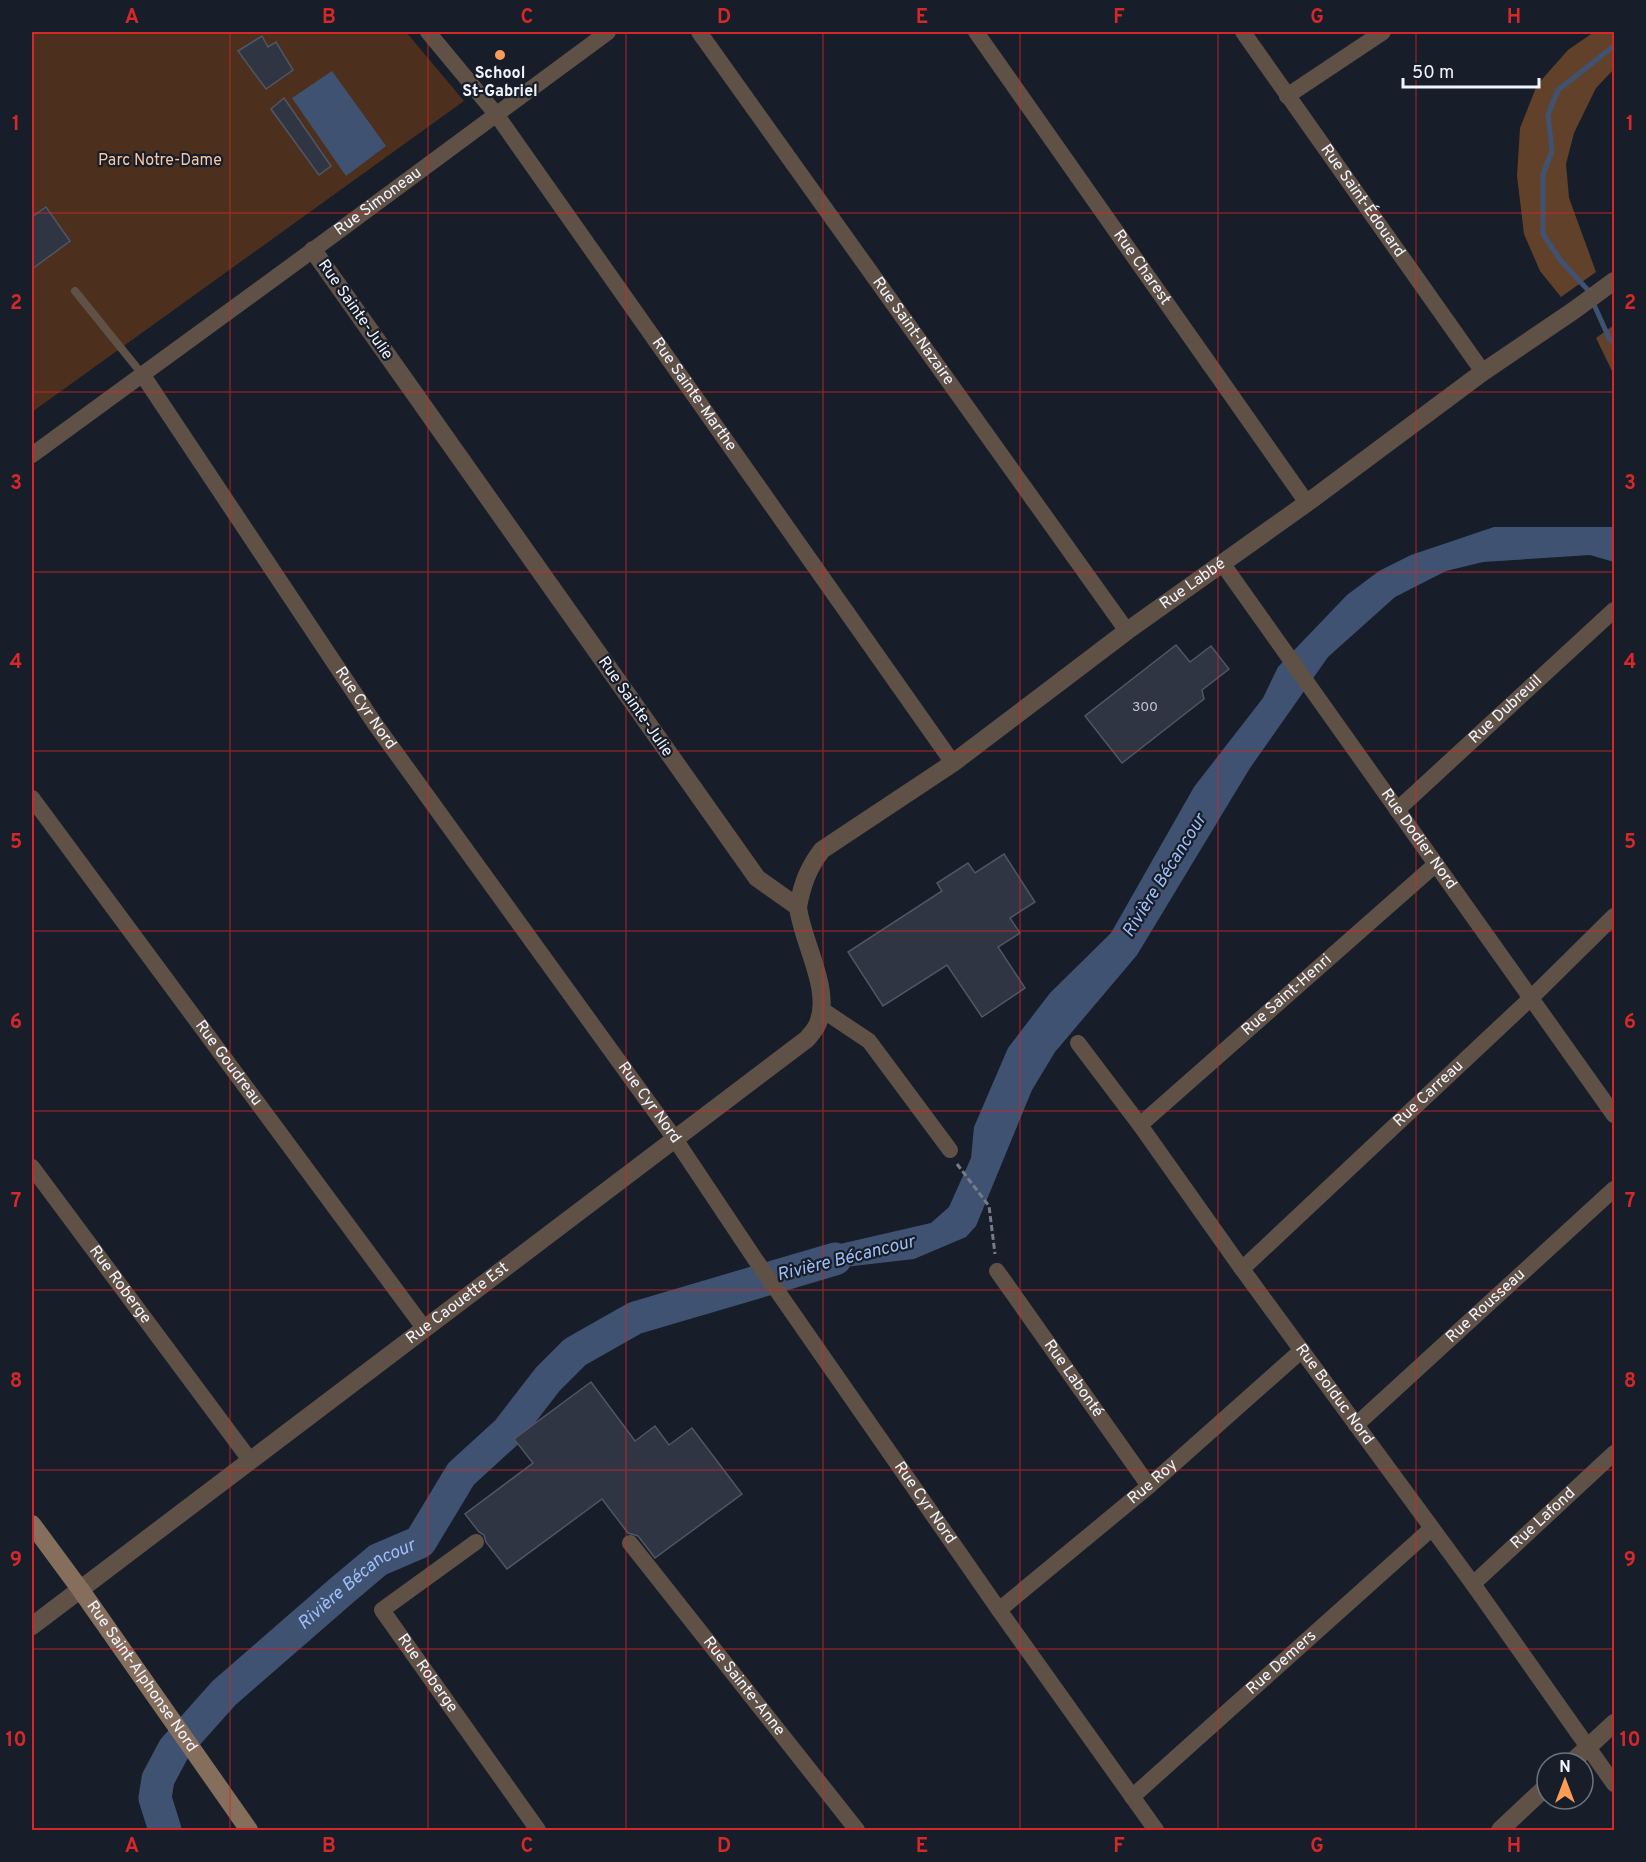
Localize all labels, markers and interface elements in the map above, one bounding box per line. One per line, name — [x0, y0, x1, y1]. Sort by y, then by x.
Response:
text: A — [125, 5, 139, 31]
text: B — [322, 5, 336, 31]
text: C — [521, 5, 533, 31]
text: D — [717, 5, 731, 31]
text: E — [916, 5, 928, 31]
text: F — [1113, 5, 1125, 31]
text: G — [1310, 5, 1324, 31]
text: H — [1507, 5, 1521, 31]
marker: School St-Gabriel — [493, 48, 507, 62]
scale bar — [1403, 51, 1540, 89]
text: 50 m — [1412, 62, 1454, 85]
place label: School St-Gabriel — [462, 64, 538, 102]
text: 1 — [12, 112, 20, 138]
text: 1 — [1626, 112, 1634, 138]
street label: Rue Saint-Édouard — [1316, 141, 1409, 261]
park label: Parc Notre-Dame — [98, 151, 222, 171]
street label: Rue Simoneau — [331, 163, 426, 240]
street label: Rue Charest — [1108, 226, 1175, 309]
street label: Rue Sainte-Julie — [313, 256, 397, 364]
street label: Rue Saint-Nazaire — [867, 273, 958, 389]
text: 2 — [10, 291, 22, 317]
text: 2 — [1624, 291, 1636, 317]
street label: Rue Sainte-Marthe — [647, 334, 741, 456]
text: 3 — [10, 471, 22, 497]
text: 3 — [1624, 471, 1636, 497]
street label: Rue Labbé — [1156, 554, 1230, 614]
text: 4 — [10, 650, 22, 676]
text: 4 — [1624, 650, 1636, 676]
street label: Rue Sainte-Julie — [593, 653, 677, 761]
street label: Rue Cyr Nord — [330, 663, 400, 754]
street label: Rue Dubreuil — [1465, 671, 1547, 748]
house number: 300 — [1132, 699, 1158, 716]
street label: Rue Dodier Nord — [1376, 785, 1461, 894]
water label: Rivière Bécancour — [1118, 808, 1213, 942]
text: 5 — [10, 830, 22, 856]
text: 5 — [1624, 830, 1636, 856]
street label: Rue Saint-Henri — [1238, 950, 1336, 1040]
text: 6 — [10, 1010, 22, 1036]
text: 6 — [1624, 1010, 1636, 1036]
street label: Rue Goudreau — [190, 1017, 266, 1110]
street label: Rue Carreau — [1390, 1056, 1468, 1132]
street label: Rue Cyr Nord — [613, 1058, 685, 1148]
text: 7 — [11, 1189, 21, 1215]
text: 7 — [1625, 1189, 1635, 1215]
water label: Rivière Bécancour — [775, 1230, 919, 1287]
street label: Rue Roberge — [84, 1242, 155, 1328]
street label: Rue Caouette Est — [402, 1258, 513, 1349]
street label: Rue Rousseau — [1442, 1265, 1530, 1348]
street label: Rue Labonté — [1039, 1336, 1107, 1421]
street label: Rue Bolduc Nord — [1290, 1340, 1378, 1449]
text: 8 — [10, 1369, 22, 1395]
text: 8 — [1624, 1369, 1636, 1395]
street label: Rue Roy — [1124, 1455, 1182, 1509]
street label: Rue Cyr Nord — [889, 1458, 960, 1548]
street label: Rue Lafond — [1507, 1484, 1580, 1554]
water label: Rivière Bécancour — [293, 1533, 421, 1635]
text: 9 — [10, 1548, 22, 1574]
text: 9 — [1624, 1548, 1636, 1574]
street label: Rue Saint-Alphonse Nord — [82, 1597, 201, 1756]
street label: Rue Demers — [1242, 1626, 1321, 1699]
street label: Rue Roberge — [392, 1630, 462, 1717]
street label: Rue Sainte-Anne — [698, 1633, 789, 1740]
text: 10 — [5, 1728, 27, 1754]
text: 10 — [1619, 1728, 1641, 1754]
north arrow — [1535, 1751, 1595, 1811]
text: N — [1559, 1758, 1571, 1778]
text: A — [125, 1834, 139, 1860]
text: B — [322, 1834, 336, 1860]
text: C — [521, 1834, 533, 1860]
text: D — [717, 1834, 731, 1860]
text: E — [916, 1834, 928, 1860]
text: F — [1113, 1834, 1125, 1860]
text: G — [1310, 1834, 1324, 1860]
text: H — [1507, 1834, 1521, 1860]

